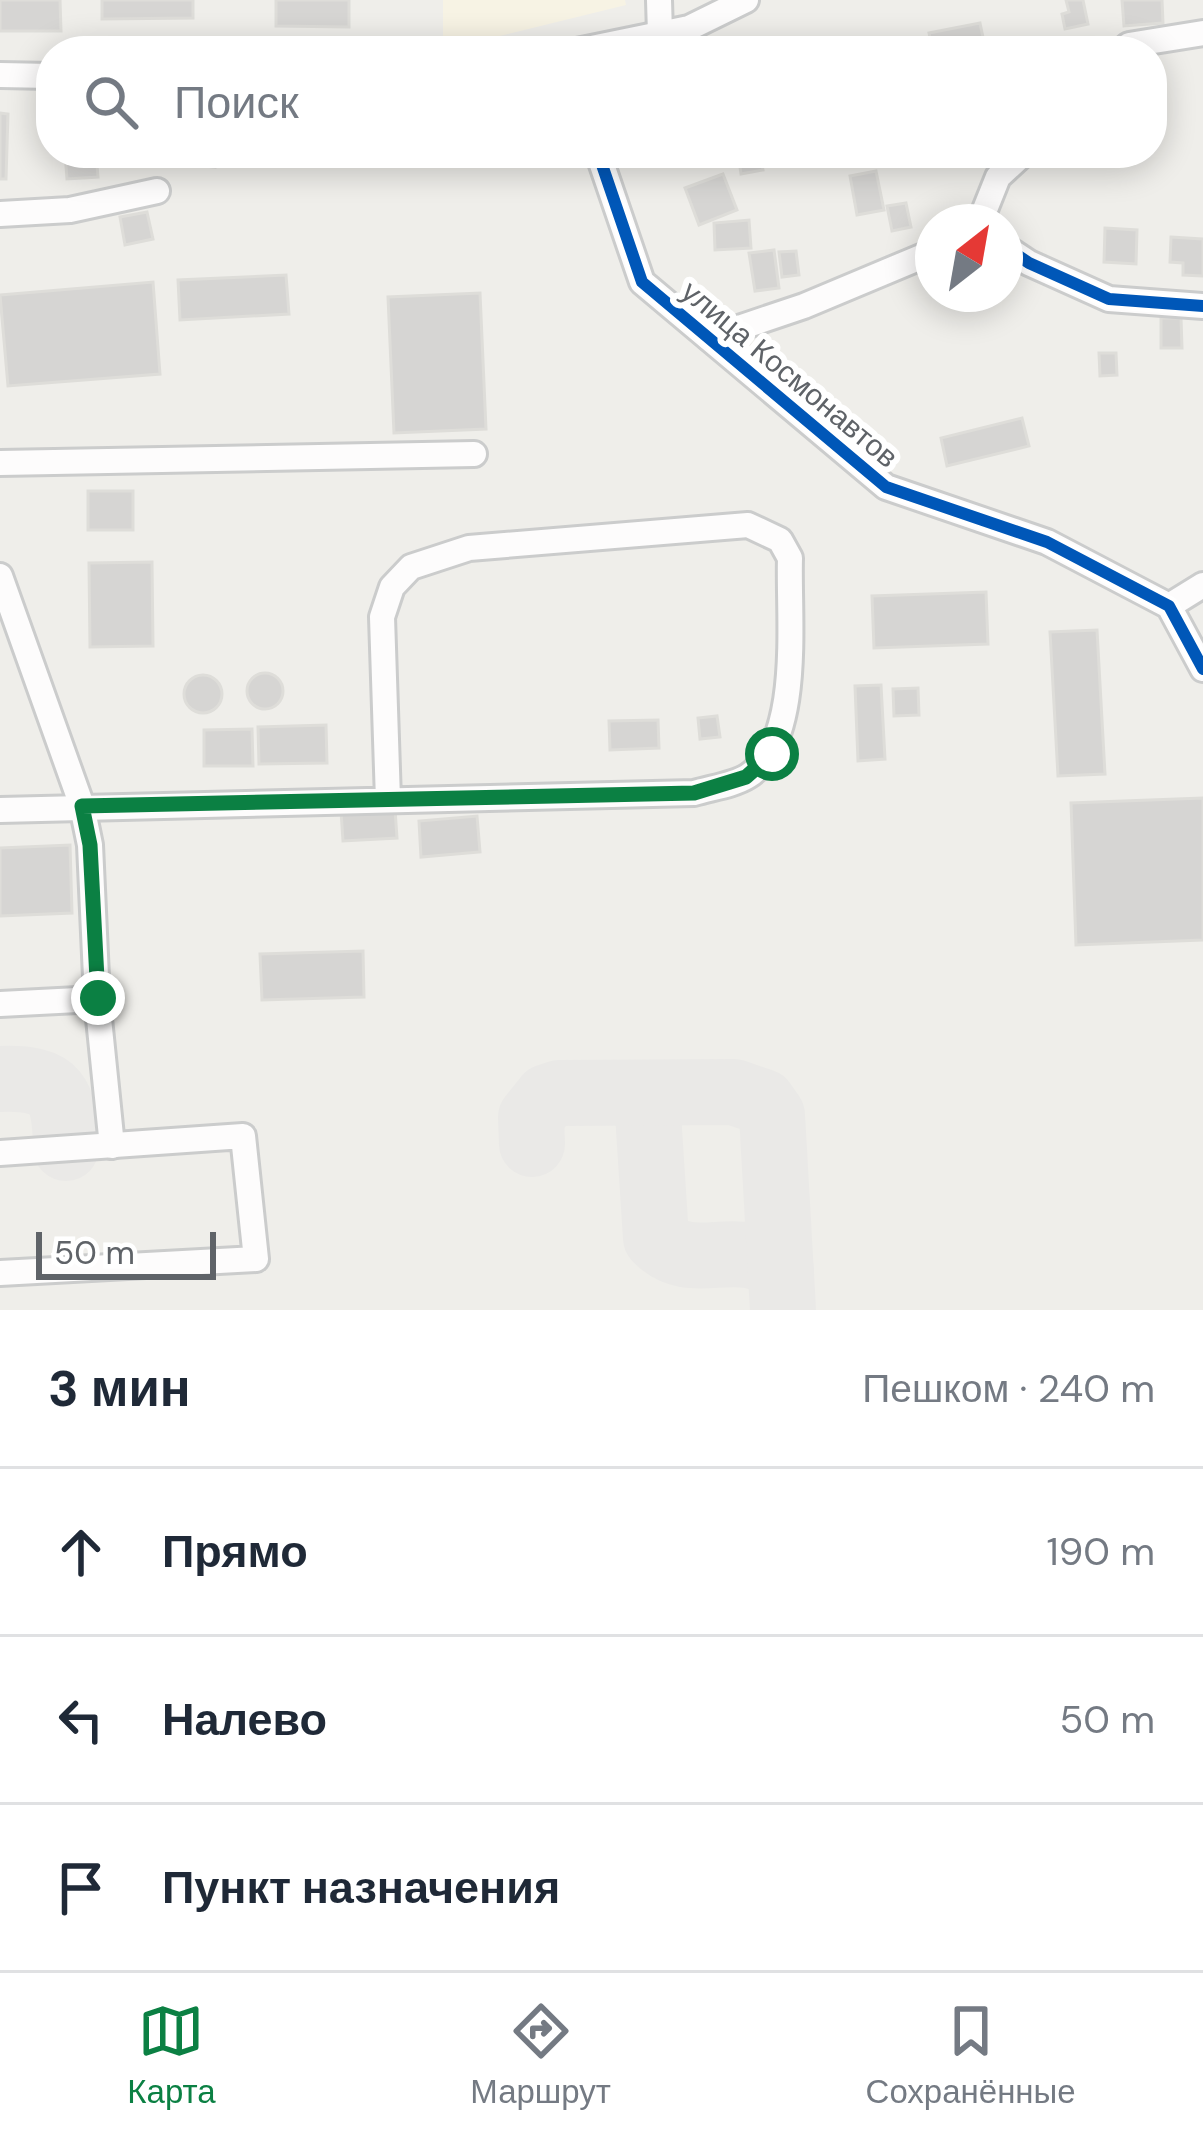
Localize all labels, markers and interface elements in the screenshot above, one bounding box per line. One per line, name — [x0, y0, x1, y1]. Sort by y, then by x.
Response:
search box — [36, 36, 1167, 168]
icon: search — [78, 69, 144, 135]
text: Поиск — [174, 73, 299, 132]
north arrow — [915, 204, 1023, 312]
street label: улица Космонавтов — [673, 272, 907, 476]
route start — [745, 727, 799, 781]
route end — [71, 971, 125, 1025]
scale bar — [36, 1226, 216, 1279]
text: 50 m — [54, 1231, 135, 1274]
text: 3 мин — [48, 1355, 191, 1422]
text: Пешком · 240 m — [862, 1363, 1155, 1414]
icon: ahead — [48, 1519, 114, 1585]
text: Прямо — [162, 1522, 308, 1581]
text: 190 m — [1047, 1526, 1155, 1577]
icon: left — [48, 1687, 114, 1753]
text: Налево — [162, 1690, 327, 1749]
text: 50 m — [1059, 1694, 1155, 1745]
icon: arrive — [48, 1855, 114, 1921]
text: Пункт назначения — [162, 1858, 560, 1917]
tab: Карта — [127, 1998, 216, 2113]
tab: Маршрут — [470, 1998, 611, 2113]
tab: Сохранённые — [866, 1998, 1076, 2113]

